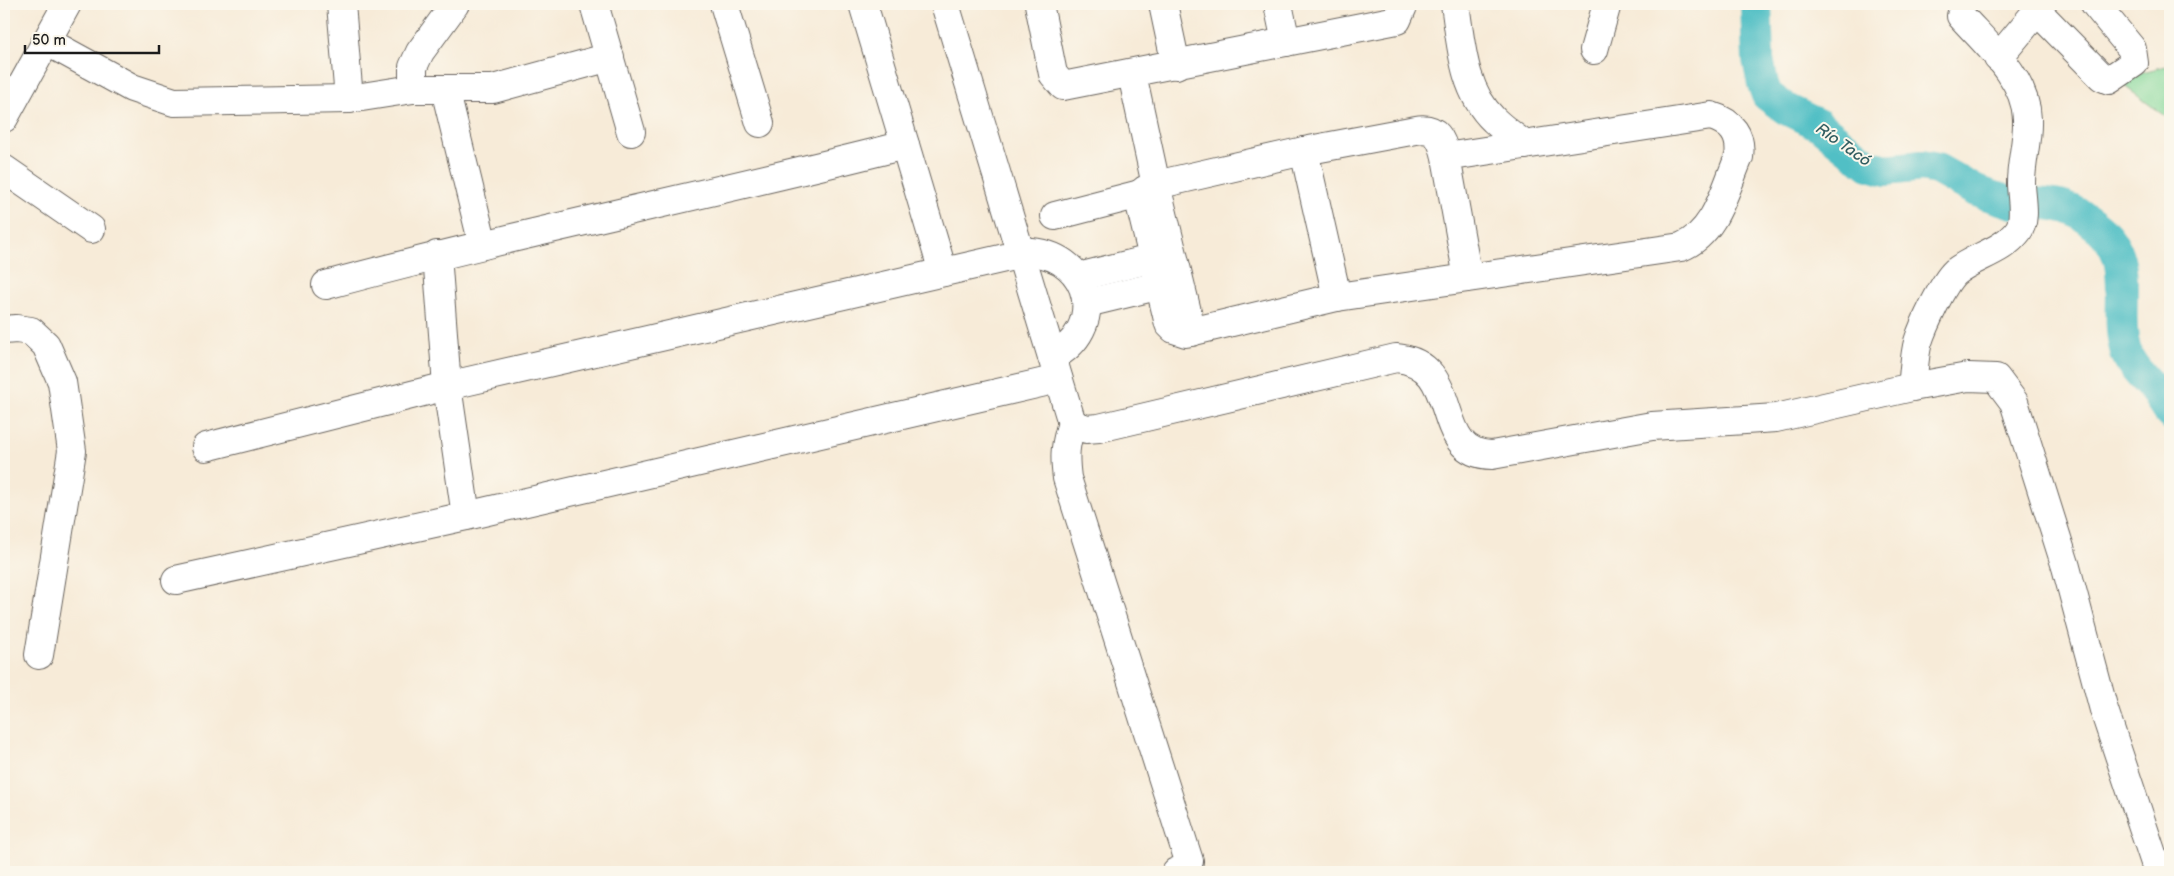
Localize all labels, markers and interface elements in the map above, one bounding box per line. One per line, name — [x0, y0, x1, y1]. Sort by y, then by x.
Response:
scale bar — [25, 22, 159, 54]
text: 50 m — [32, 31, 66, 50]
water label: Río Tacó — [1812, 119, 1874, 171]

